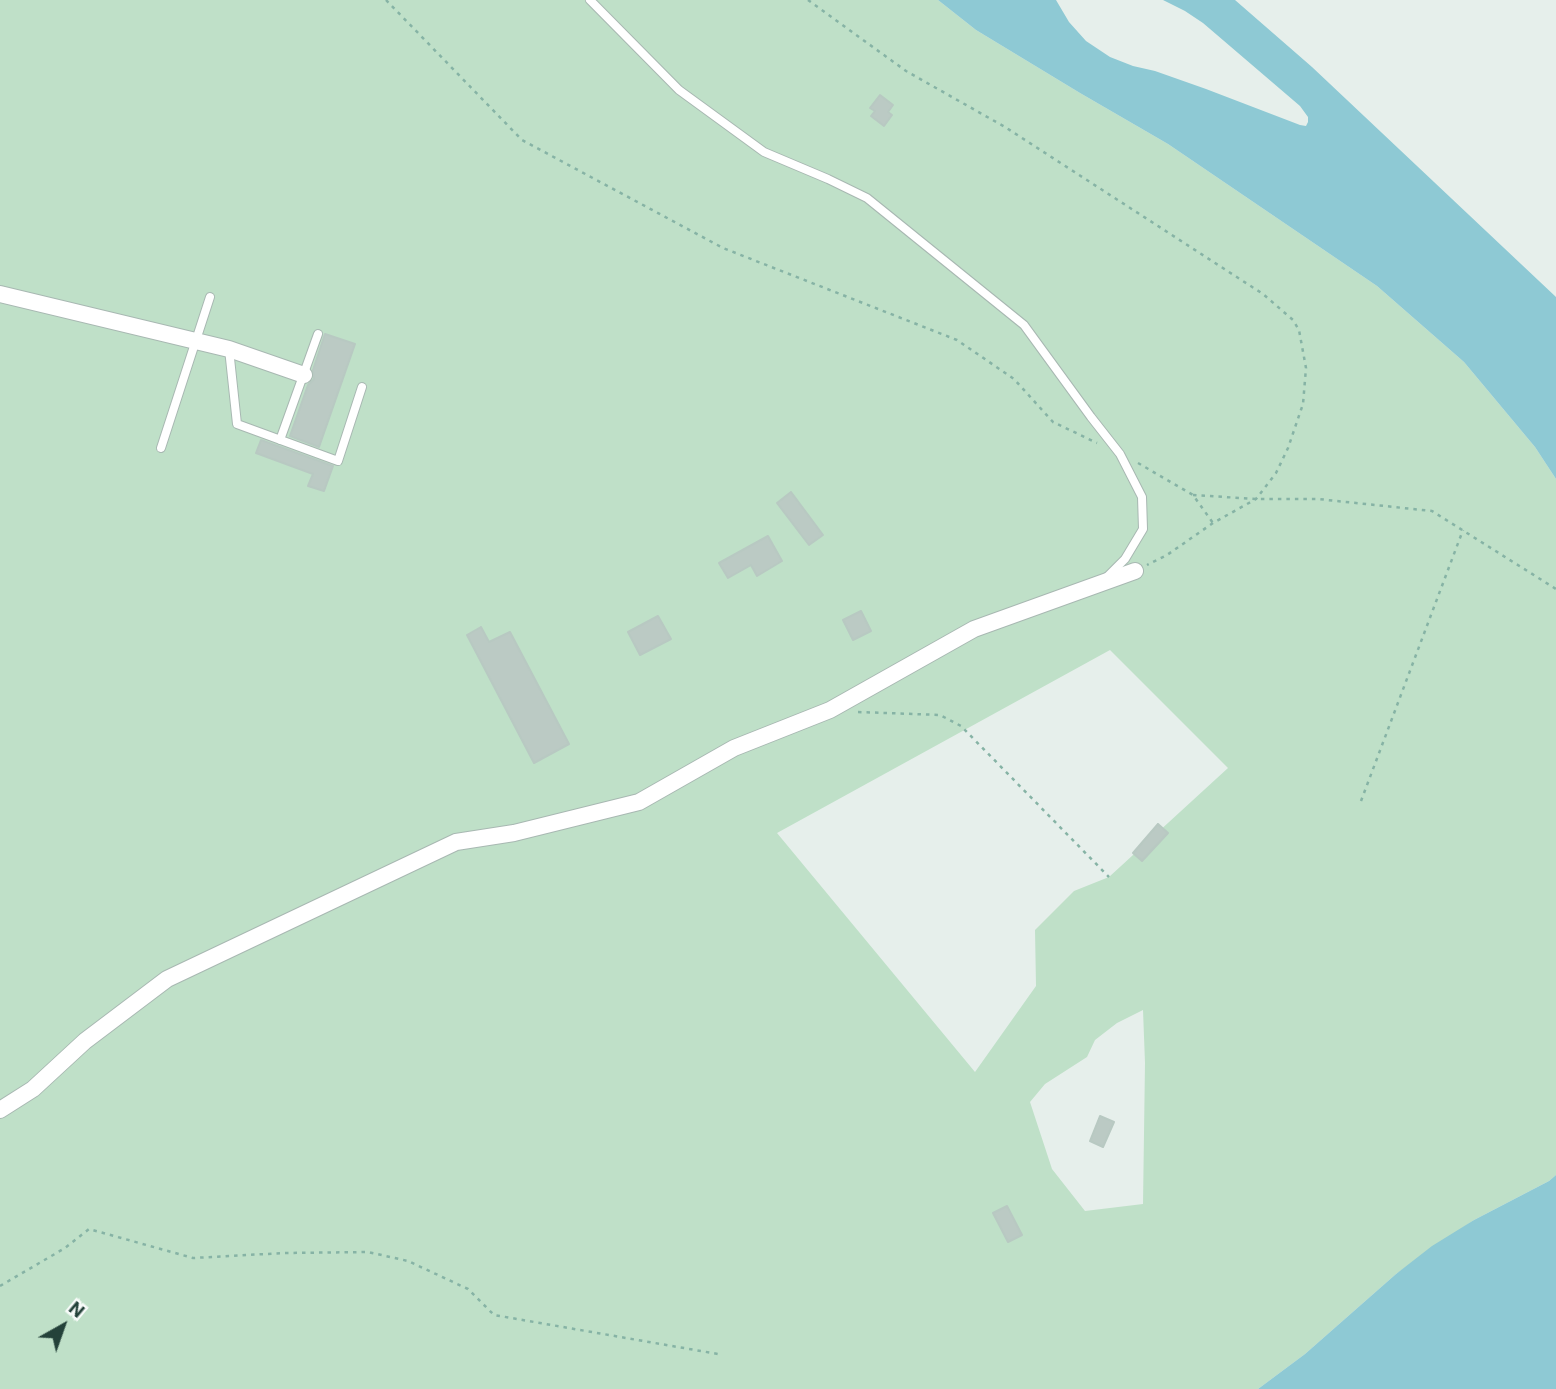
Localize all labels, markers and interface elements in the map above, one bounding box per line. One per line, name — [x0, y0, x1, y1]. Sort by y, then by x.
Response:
north arrow — [28, 1291, 98, 1361]
text: N — [64, 1296, 89, 1323]

